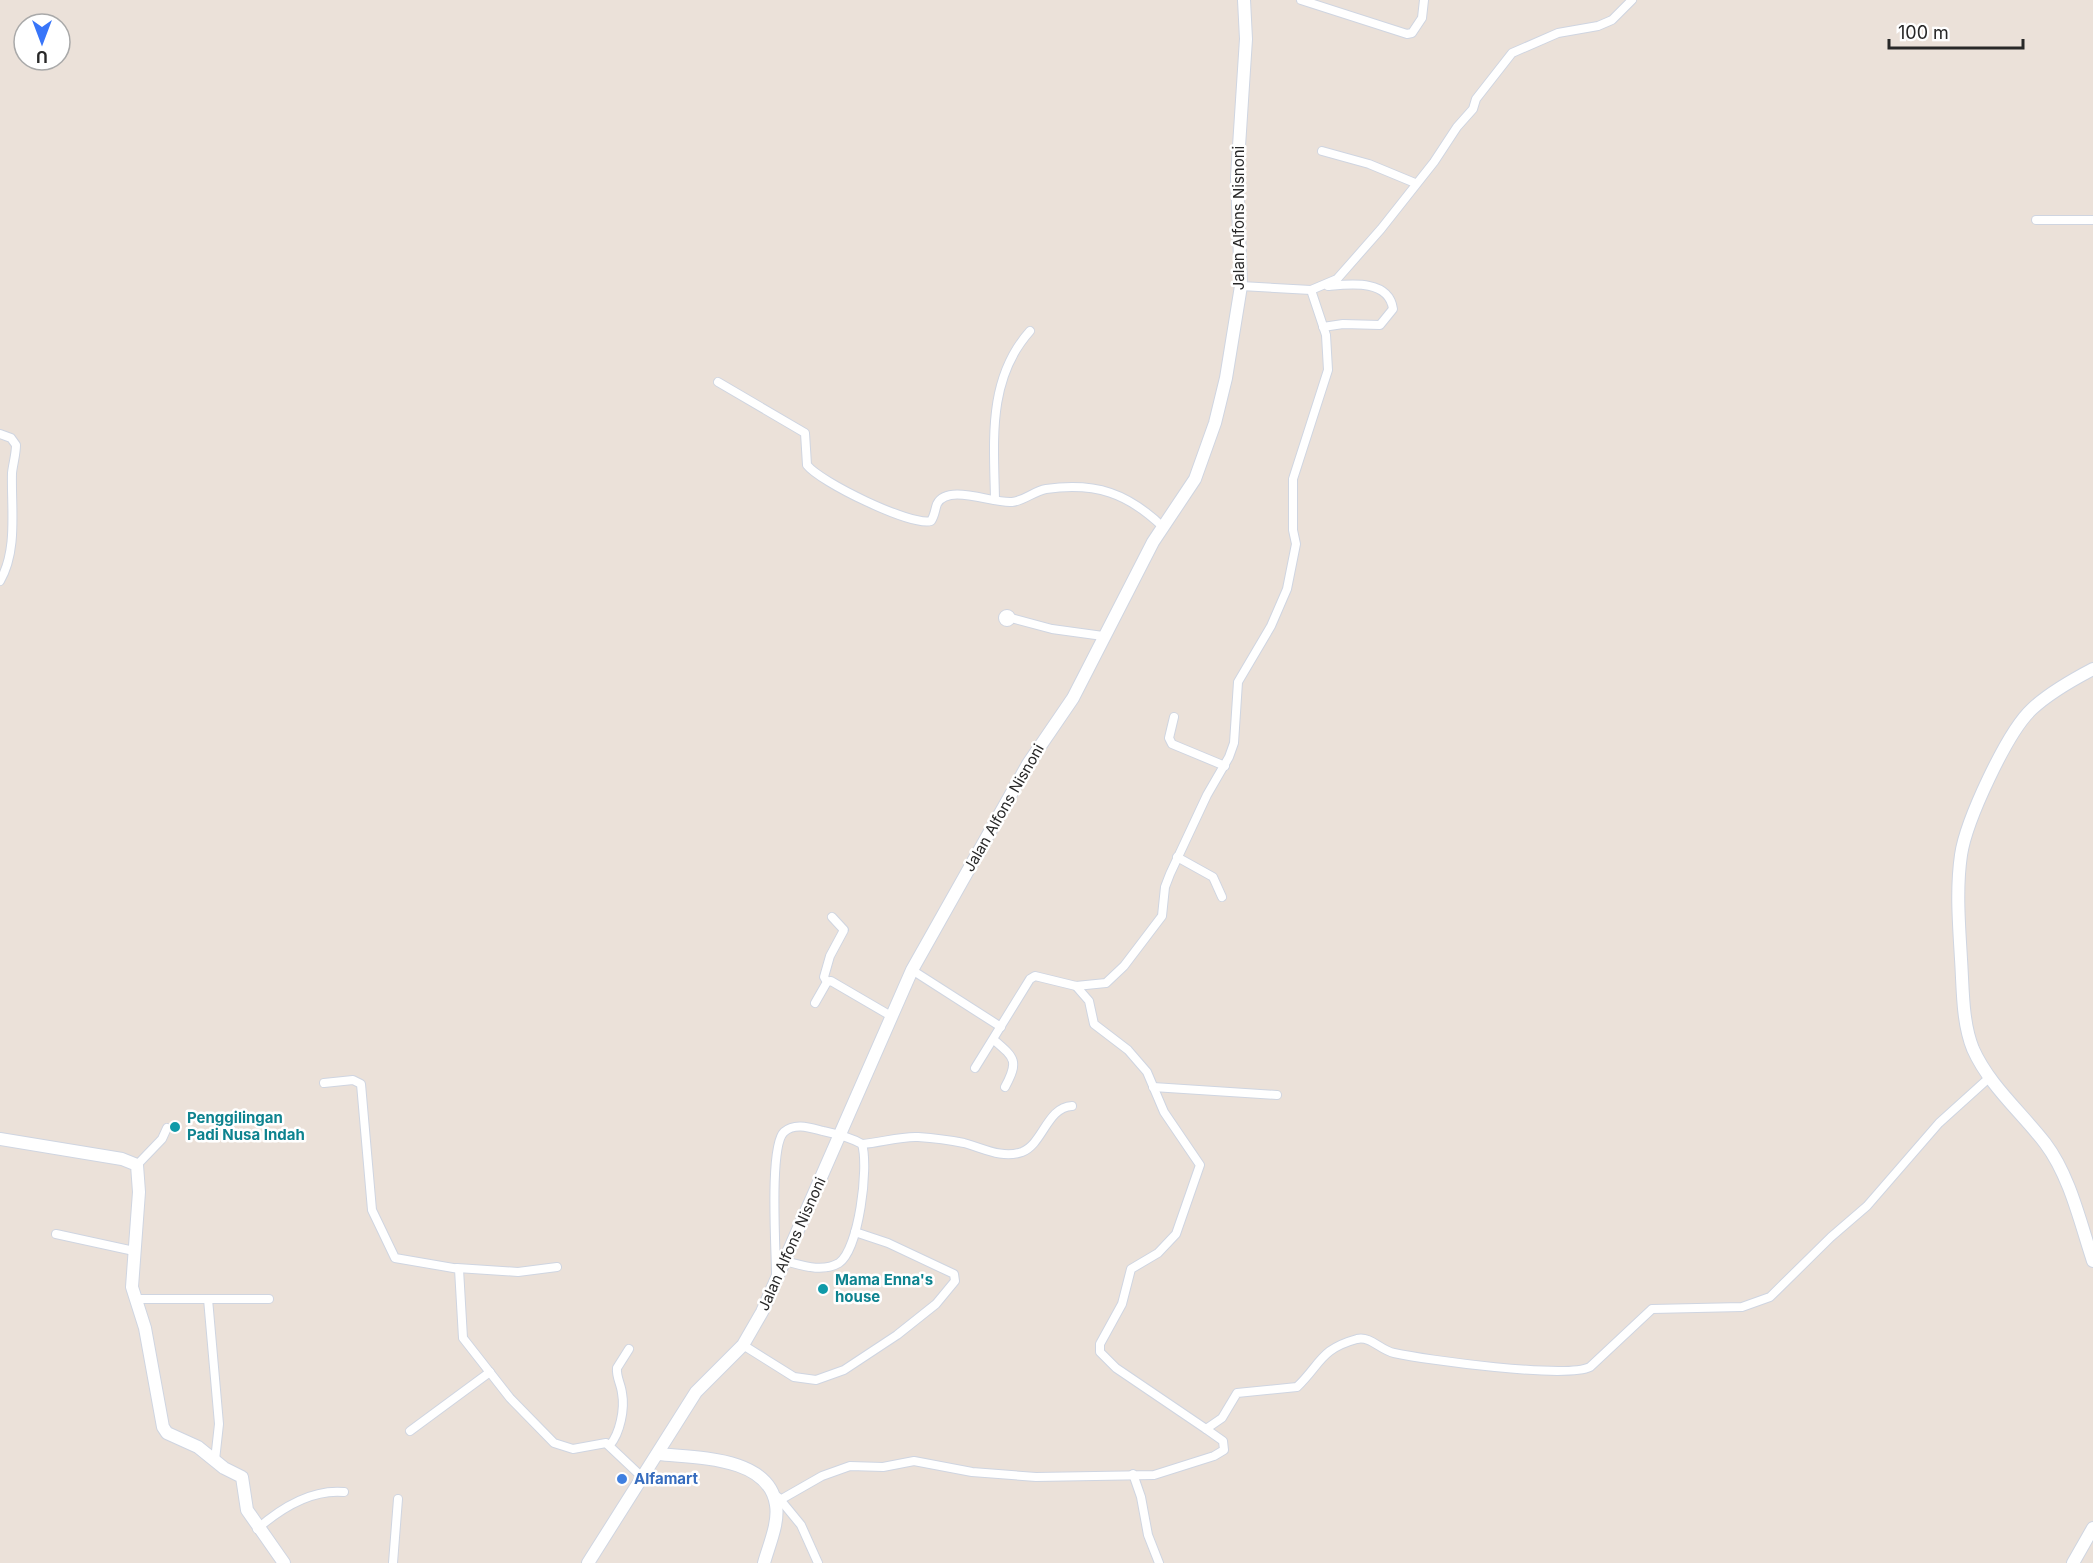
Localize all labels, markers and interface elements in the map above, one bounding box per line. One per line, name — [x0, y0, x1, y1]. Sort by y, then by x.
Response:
north arrow — [12, 12, 72, 72]
scale bar — [1889, 12, 2022, 50]
text: 100 m — [1898, 22, 1949, 43]
text: U — [36, 47, 48, 67]
street label: Jalan Alfons Nisnoni — [1229, 146, 1248, 290]
street label: Jalan Alfons Nisnoni — [959, 740, 1048, 875]
place label: Penggilingan Padi Nusa Indah — [187, 1108, 305, 1144]
marker: Penggilingan Padi Nusa Indah — [168, 1120, 182, 1134]
street label: Jalan Alfons Nisnoni — [753, 1174, 830, 1314]
place label: Mama Enna's house — [835, 1270, 933, 1306]
marker: Mama Enna's house — [816, 1282, 830, 1296]
place label: Alfamart — [634, 1469, 698, 1488]
marker: Alfamart — [615, 1472, 629, 1486]

